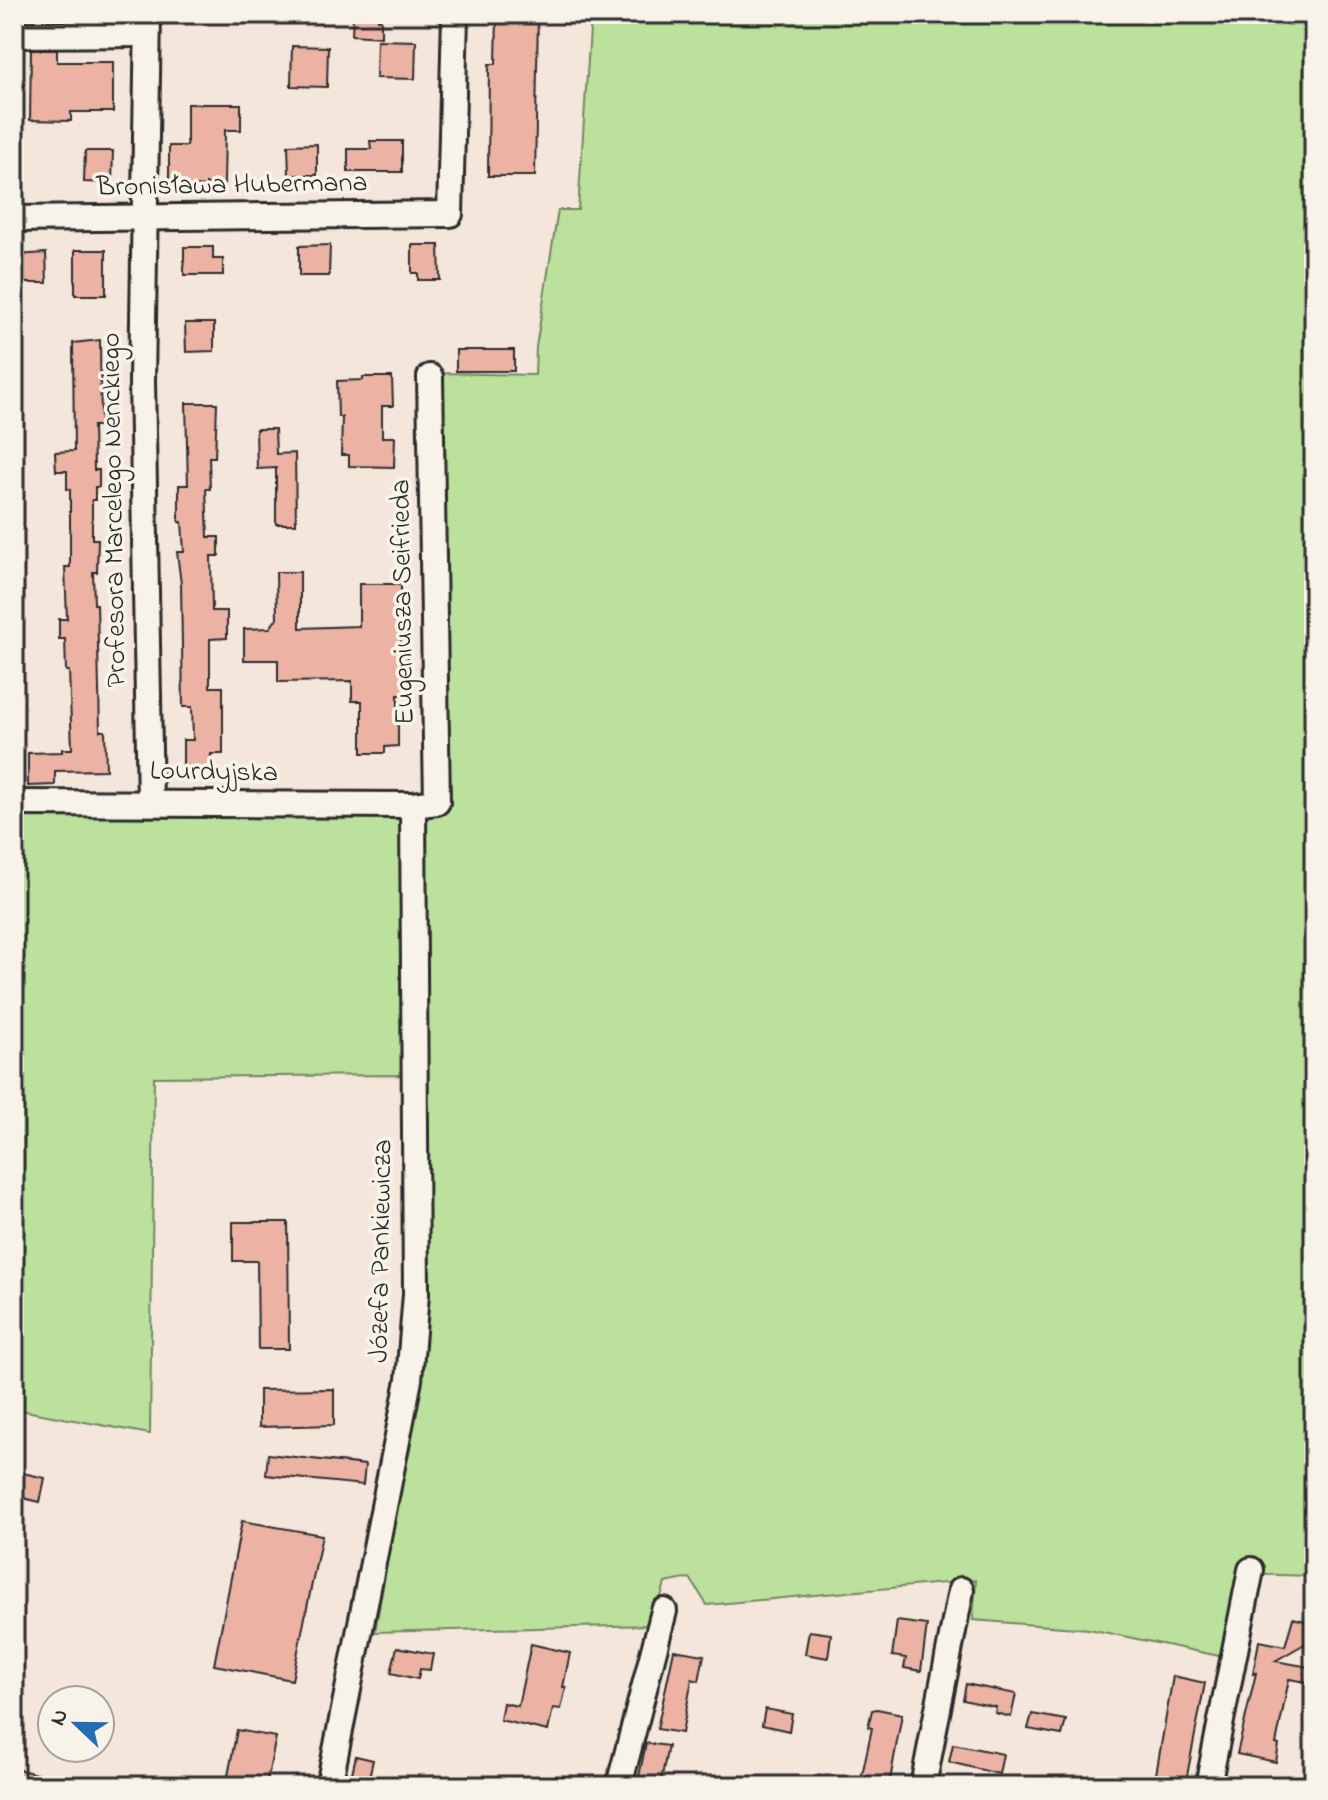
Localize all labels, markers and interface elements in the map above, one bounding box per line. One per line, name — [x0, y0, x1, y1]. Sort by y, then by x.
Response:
street label: Bronisława Hubermana — [95, 163, 368, 209]
street label: Profesora Marcelego Nenckiego — [91, 332, 139, 688]
street label: Eugeniusza Seifrieda — [381, 479, 427, 725]
street label: Lourdyjska — [150, 751, 278, 795]
street label: Józefa Pankiewicza — [360, 1139, 404, 1363]
north arrow — [36, 1684, 116, 1764]
text: N — [43, 1705, 78, 1731]

